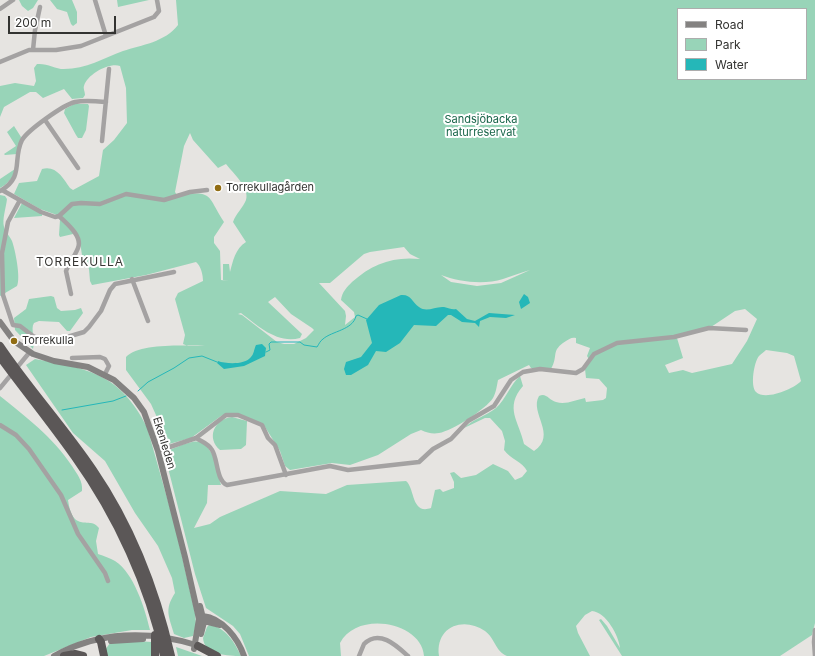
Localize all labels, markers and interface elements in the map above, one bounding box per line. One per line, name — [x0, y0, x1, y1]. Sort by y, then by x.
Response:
scale bar — [10, 8, 118, 34]
legend — [677, 8, 807, 80]
text: 200 m — [15, 15, 51, 30]
text: Road — [715, 17, 744, 32]
text: Park — [715, 37, 741, 52]
text: Water — [715, 57, 748, 72]
park label: Sandsjöbacka naturreservat — [444, 113, 518, 139]
place label: Torrekullagården — [226, 181, 314, 195]
marker: Torrekullagården — [213, 183, 223, 193]
district label: TORREKULLA — [36, 255, 124, 269]
place label: Torrekulla — [22, 334, 74, 348]
marker: Torrekulla — [9, 336, 19, 346]
street label: Ekenleden — [150, 415, 178, 471]

